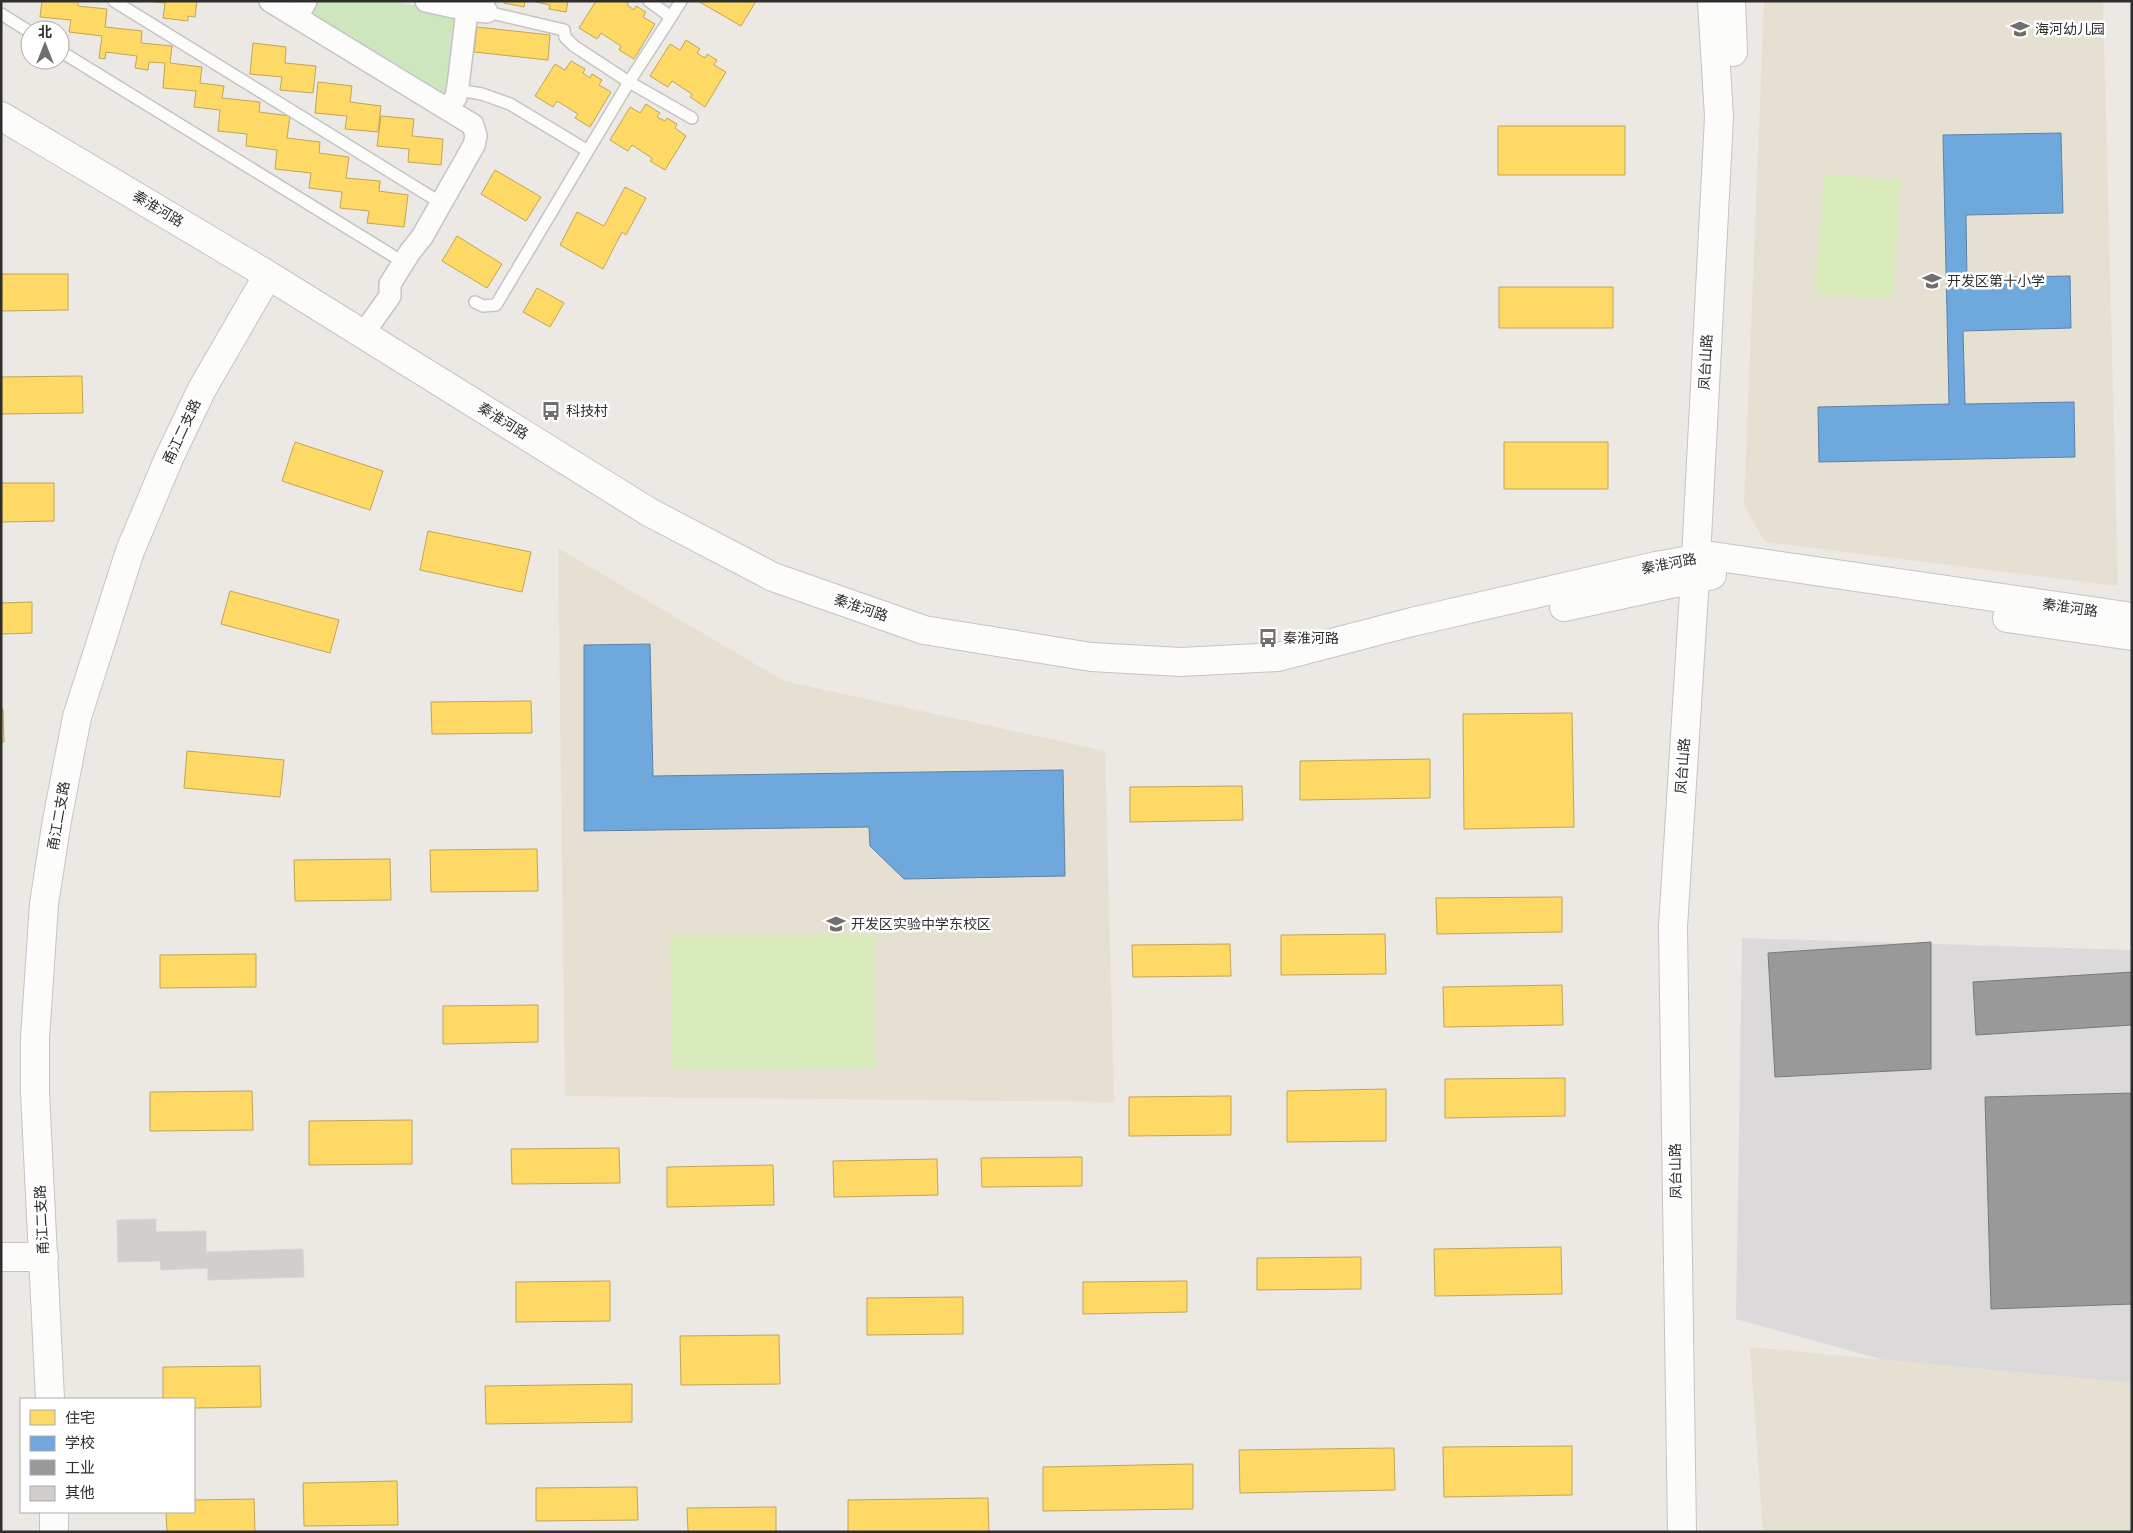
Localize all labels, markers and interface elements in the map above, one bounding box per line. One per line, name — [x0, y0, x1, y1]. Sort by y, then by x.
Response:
school or university icon: 海河幼儿园 — [2009, 18, 2031, 40]
north arrow — [20, 20, 70, 70]
place label: 海河幼儿园 — [2035, 21, 2105, 38]
text: 北 — [38, 24, 52, 41]
street label: 秦淮河路 — [130, 187, 186, 231]
school or university icon: 开发区第十小学 — [1921, 270, 1943, 292]
place label: 开发区第十小学 — [1947, 273, 2045, 290]
street label: 凤台山路 — [1696, 334, 1716, 390]
street label: 甬江二支路 — [160, 397, 204, 467]
street label: 秦淮河路 — [475, 399, 531, 443]
bus stop icon: 科技村 — [540, 400, 562, 422]
place label: 科技村 — [566, 403, 608, 420]
street label: 秦淮河路 — [1640, 550, 1698, 578]
street label: 秦淮河路 — [832, 591, 890, 625]
street label: 秦淮河路 — [2041, 596, 2099, 620]
bus stop icon: 秦淮河路 — [1257, 627, 1279, 649]
place label: 秦淮河路 — [1283, 630, 1339, 647]
street label: 凤台山路 — [1673, 737, 1693, 795]
street label: 甬江二支路 — [45, 780, 73, 852]
school or university icon: 开发区实验中学东校区 — [825, 913, 847, 935]
place label: 开发区实验中学东校区 — [851, 916, 991, 933]
street label: 凤台山路 — [1667, 1143, 1685, 1199]
street label: 甬江二支路 — [32, 1185, 52, 1255]
legend — [20, 1398, 195, 1513]
text: 住宅 — [65, 1409, 95, 1427]
text: 学校 — [65, 1434, 95, 1452]
text: 工业 — [65, 1459, 95, 1477]
text: 其他 — [65, 1484, 95, 1502]

